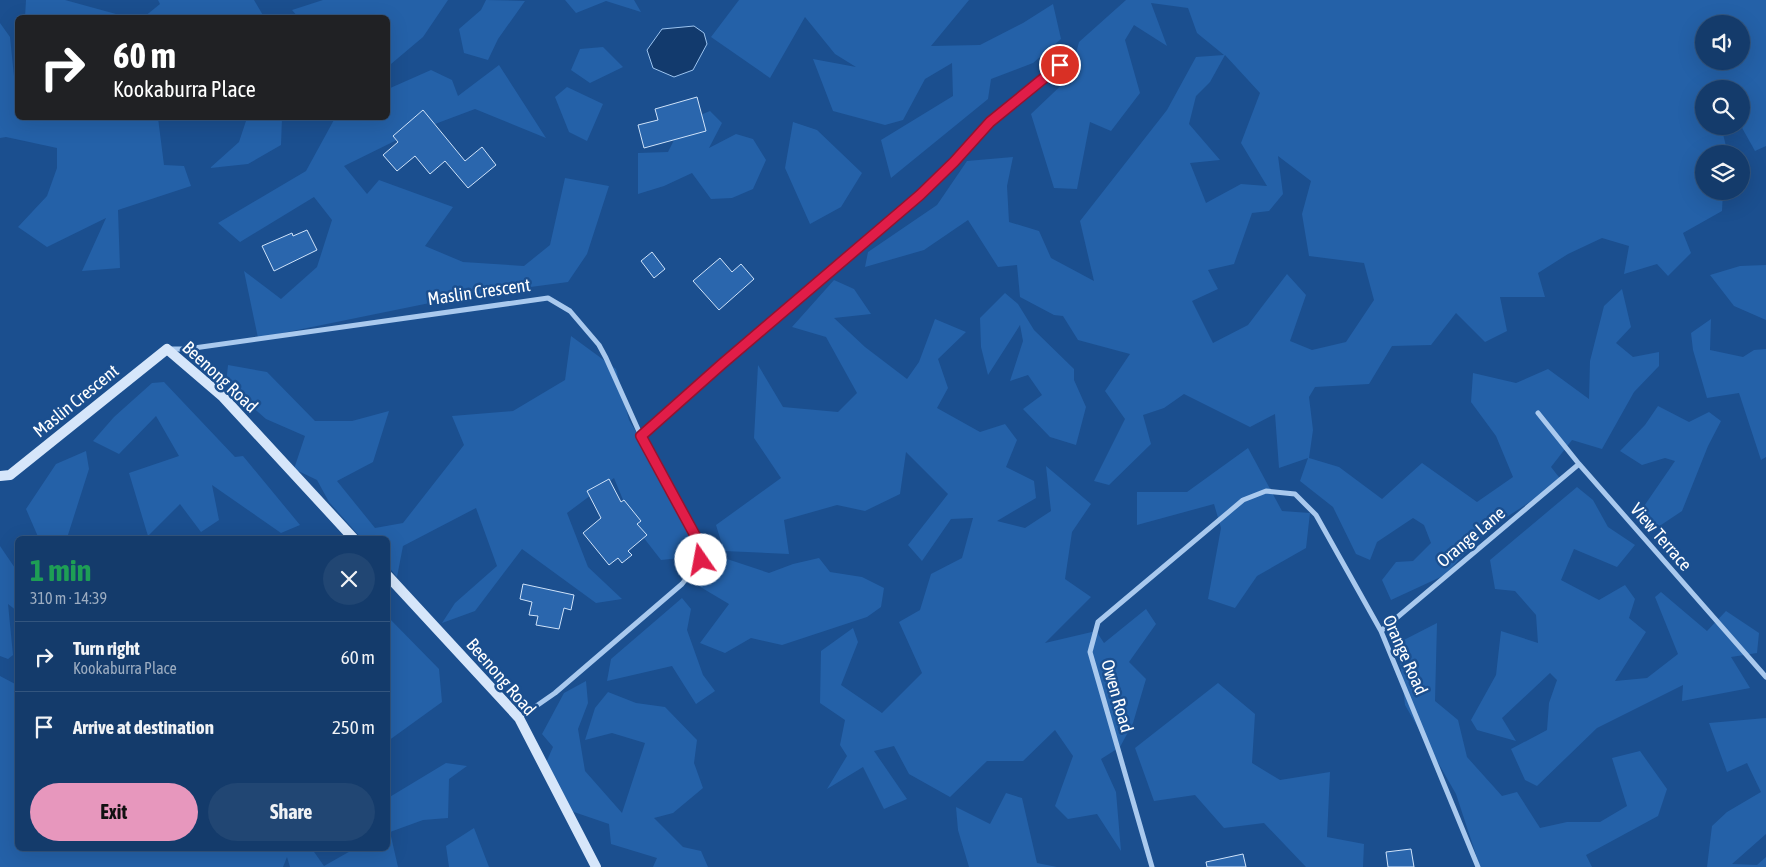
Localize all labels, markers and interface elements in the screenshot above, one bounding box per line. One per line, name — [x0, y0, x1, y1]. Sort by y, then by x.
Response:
map controls — [1695, 15, 1750, 200]
button: sound — [1695, 15, 1750, 70]
icon: right — [30, 35, 95, 100]
text: 60 m — [113, 35, 176, 75]
pin — [1039, 44, 1081, 86]
icon: arrive — [1046, 51, 1074, 79]
text: Kookaburra Place — [113, 76, 256, 102]
button: search — [1695, 80, 1750, 135]
button: layers — [1695, 145, 1750, 200]
street label: Maslin Crescent — [426, 274, 532, 309]
street label: Beenong Road — [178, 336, 262, 417]
street label: Maslin Crescent — [29, 360, 123, 441]
street label: View Terrace — [1626, 499, 1696, 575]
street label: Orange Lane — [1432, 502, 1509, 571]
position arrow — [674, 533, 726, 585]
text: 1 min — [30, 553, 91, 587]
button: close — [323, 553, 375, 605]
text: 310 m · 14:39 — [30, 589, 107, 607]
street label: Orange Road — [1379, 612, 1432, 698]
street label: Beenong Road — [462, 634, 541, 720]
text: Turn right — [73, 637, 140, 659]
icon: right — [30, 643, 58, 671]
text: 60 m — [341, 646, 375, 668]
street label: Owen Road — [1097, 657, 1138, 735]
text: Kookaburra Place — [73, 659, 177, 677]
icon: arrive — [30, 713, 58, 741]
text: Arrive at destination — [73, 716, 214, 738]
text: 250 m — [332, 716, 375, 738]
button: Exit — [30, 783, 198, 841]
button: Share — [208, 783, 375, 841]

